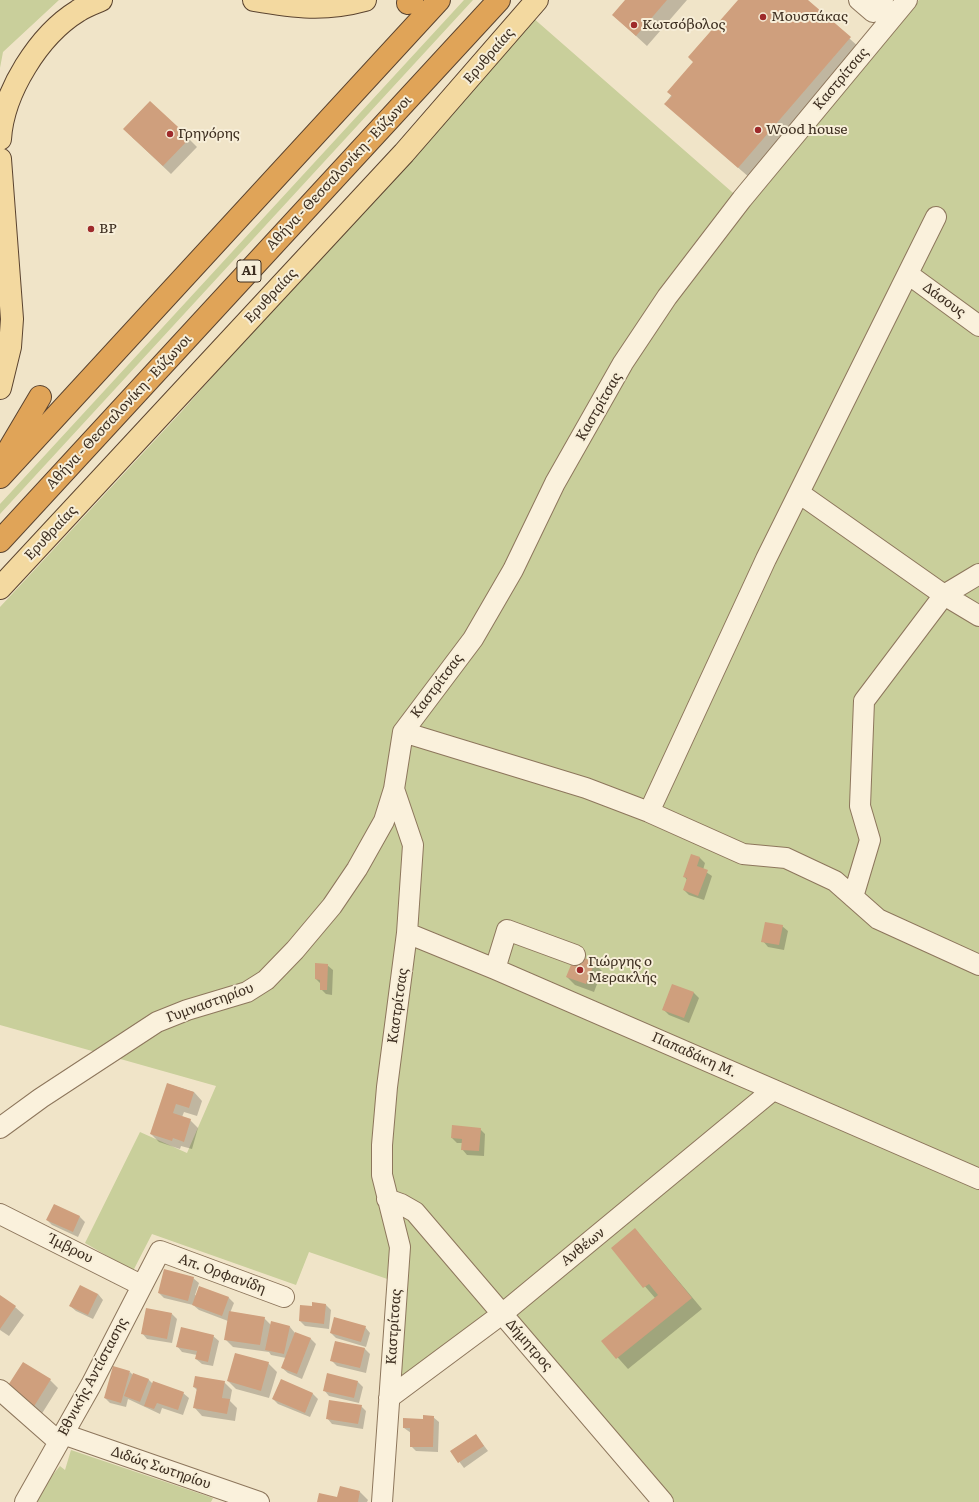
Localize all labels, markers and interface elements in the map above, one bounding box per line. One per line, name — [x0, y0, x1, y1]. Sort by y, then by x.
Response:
place label: Μουστάκας — [771, 9, 848, 25]
marker: Μουστάκας — [758, 12, 768, 22]
place label: Κωτσόβολος — [642, 17, 726, 33]
marker: Κωτσόβολος — [629, 20, 639, 30]
street label: Ερυθραίας — [460, 25, 518, 87]
street label: Καστρίτσας — [810, 44, 872, 114]
street label: Αθήνα - Θεσσαλονίκη - Εύζωνοι — [263, 92, 415, 254]
place label: Wood house — [766, 122, 848, 138]
marker: Wood house — [753, 125, 763, 135]
place label: Γρηγόρης — [178, 126, 240, 142]
marker: Γρηγόρης — [165, 129, 175, 139]
place label: BP — [99, 221, 117, 237]
marker: BP — [86, 224, 96, 234]
road number: Α1 — [237, 260, 261, 282]
street label: Ερυθραίας — [241, 265, 301, 327]
street label: Δάσους — [919, 279, 969, 321]
street label: Αθήνα - Θεσσαλονίκη - Εύζωνοι — [43, 331, 195, 493]
street label: Καστρίτσας — [573, 370, 625, 444]
street label: Ερυθραίας — [21, 502, 81, 564]
street label: Καστρίτσας — [407, 650, 467, 722]
place label: Γιώργης ο Μερακλής — [588, 954, 657, 986]
marker: Γιώργης ο Μερακλής — [575, 965, 585, 975]
street label: Καστρίτσας — [384, 967, 412, 1045]
street label: Γυμναστηρίου — [164, 979, 256, 1027]
street label: Παπαδάκη Μ. — [649, 1029, 739, 1081]
street label: Ανθέων — [558, 1224, 608, 1270]
street label: Ίμβρου — [46, 1231, 96, 1267]
street label: Απ. Ορφανίδη — [176, 1250, 268, 1298]
street label: Καστρίτσας — [383, 1288, 405, 1366]
street label: Εθνικής Αντίστασης — [55, 1315, 131, 1439]
street label: Δήμητρος — [502, 1316, 556, 1374]
street label: Διδώς Σωτηρίου — [109, 1443, 213, 1493]

